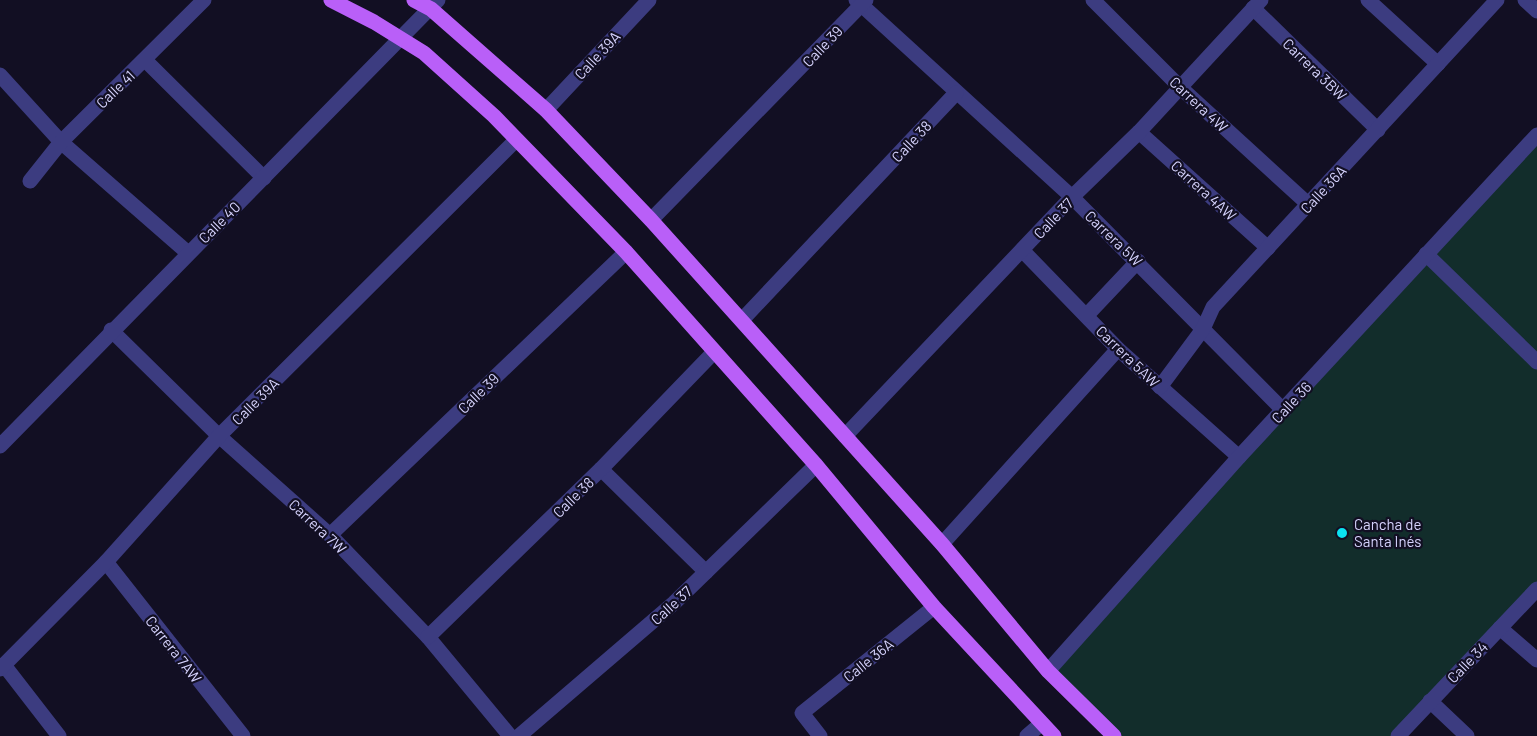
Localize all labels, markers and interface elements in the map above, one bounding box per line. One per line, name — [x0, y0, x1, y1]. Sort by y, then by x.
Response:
street label: Calle 39 — [798, 22, 846, 70]
street label: Calle 39A — [570, 27, 624, 83]
street label: Carrera 3BW — [1279, 34, 1351, 104]
street label: Calle 41 — [92, 66, 138, 112]
street label: Carrera 4W — [1166, 73, 1232, 135]
street label: Calle 38 — [887, 117, 935, 165]
street label: Carrera 4AW — [1168, 156, 1240, 224]
street label: Calle 36A — [1296, 161, 1350, 217]
street label: Calle 37 — [1029, 194, 1077, 242]
street label: Calle 40 — [194, 197, 244, 247]
street label: Carrera 5W — [1082, 206, 1146, 270]
street label: Carrera 5AW — [1093, 321, 1163, 391]
street label: Calle 39 — [454, 369, 502, 417]
street label: Calle 39A — [228, 374, 282, 428]
street label: Calle 36 — [1267, 378, 1315, 426]
street label: Calle 38 — [549, 473, 597, 521]
street label: Carrera 7W — [286, 495, 350, 557]
place label: Cancha de Santa Inés — [1354, 515, 1422, 550]
marker: Cancha de Santa Inés — [1335, 526, 1349, 540]
street label: Calle 37 — [647, 582, 695, 628]
street label: Carrera 7AW — [142, 612, 206, 686]
street label: Calle 36A — [839, 634, 897, 686]
street label: Calle 34 — [1443, 638, 1491, 686]

